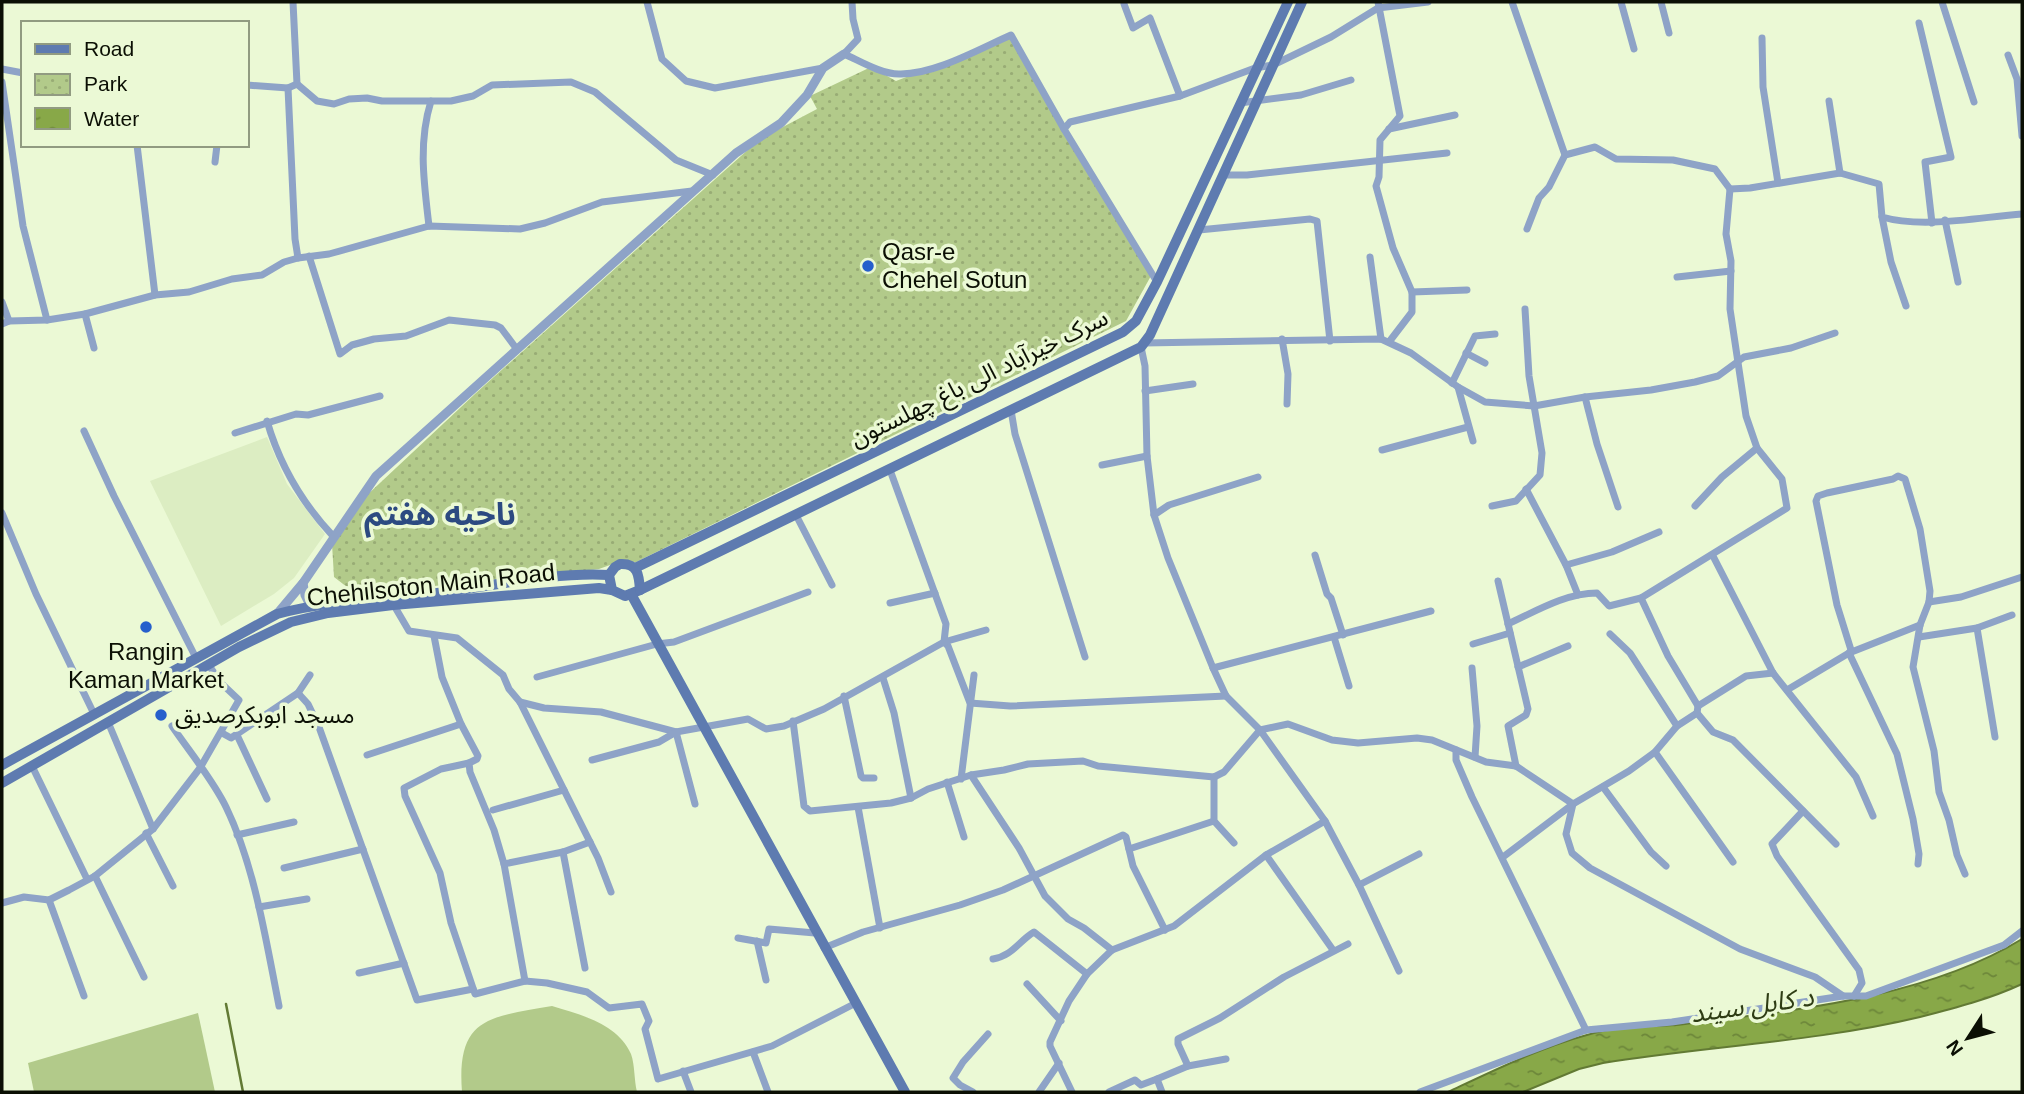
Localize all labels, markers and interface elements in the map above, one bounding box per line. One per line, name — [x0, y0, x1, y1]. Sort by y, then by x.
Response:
legend — [21, 21, 248, 147]
text: Road — [84, 37, 134, 60]
text: Park — [84, 72, 128, 95]
text: Water — [84, 107, 139, 130]
place label: Qasr-e Chehel Sotun — [882, 238, 1027, 293]
marker: Qasr-e Chehel Sotun — [860, 258, 876, 274]
street label: سرک خیرآباد الی باغ چهلستون — [845, 303, 1114, 455]
district label: ناحیه هفتم — [364, 496, 516, 538]
street label: Chehilsoton Main Road — [305, 558, 556, 611]
marker: Rangin Kaman Market — [138, 619, 154, 635]
place label: Rangin Kaman Market — [68, 638, 224, 693]
place label: مسجد ابوبکرصدیق — [175, 701, 355, 730]
marker: مسجد ابوبکرصدیق — [153, 707, 169, 723]
water label: د کابل سيند — [1689, 981, 1816, 1029]
north arrow — [1933, 1003, 2003, 1073]
text: N — [1942, 1036, 1967, 1059]

